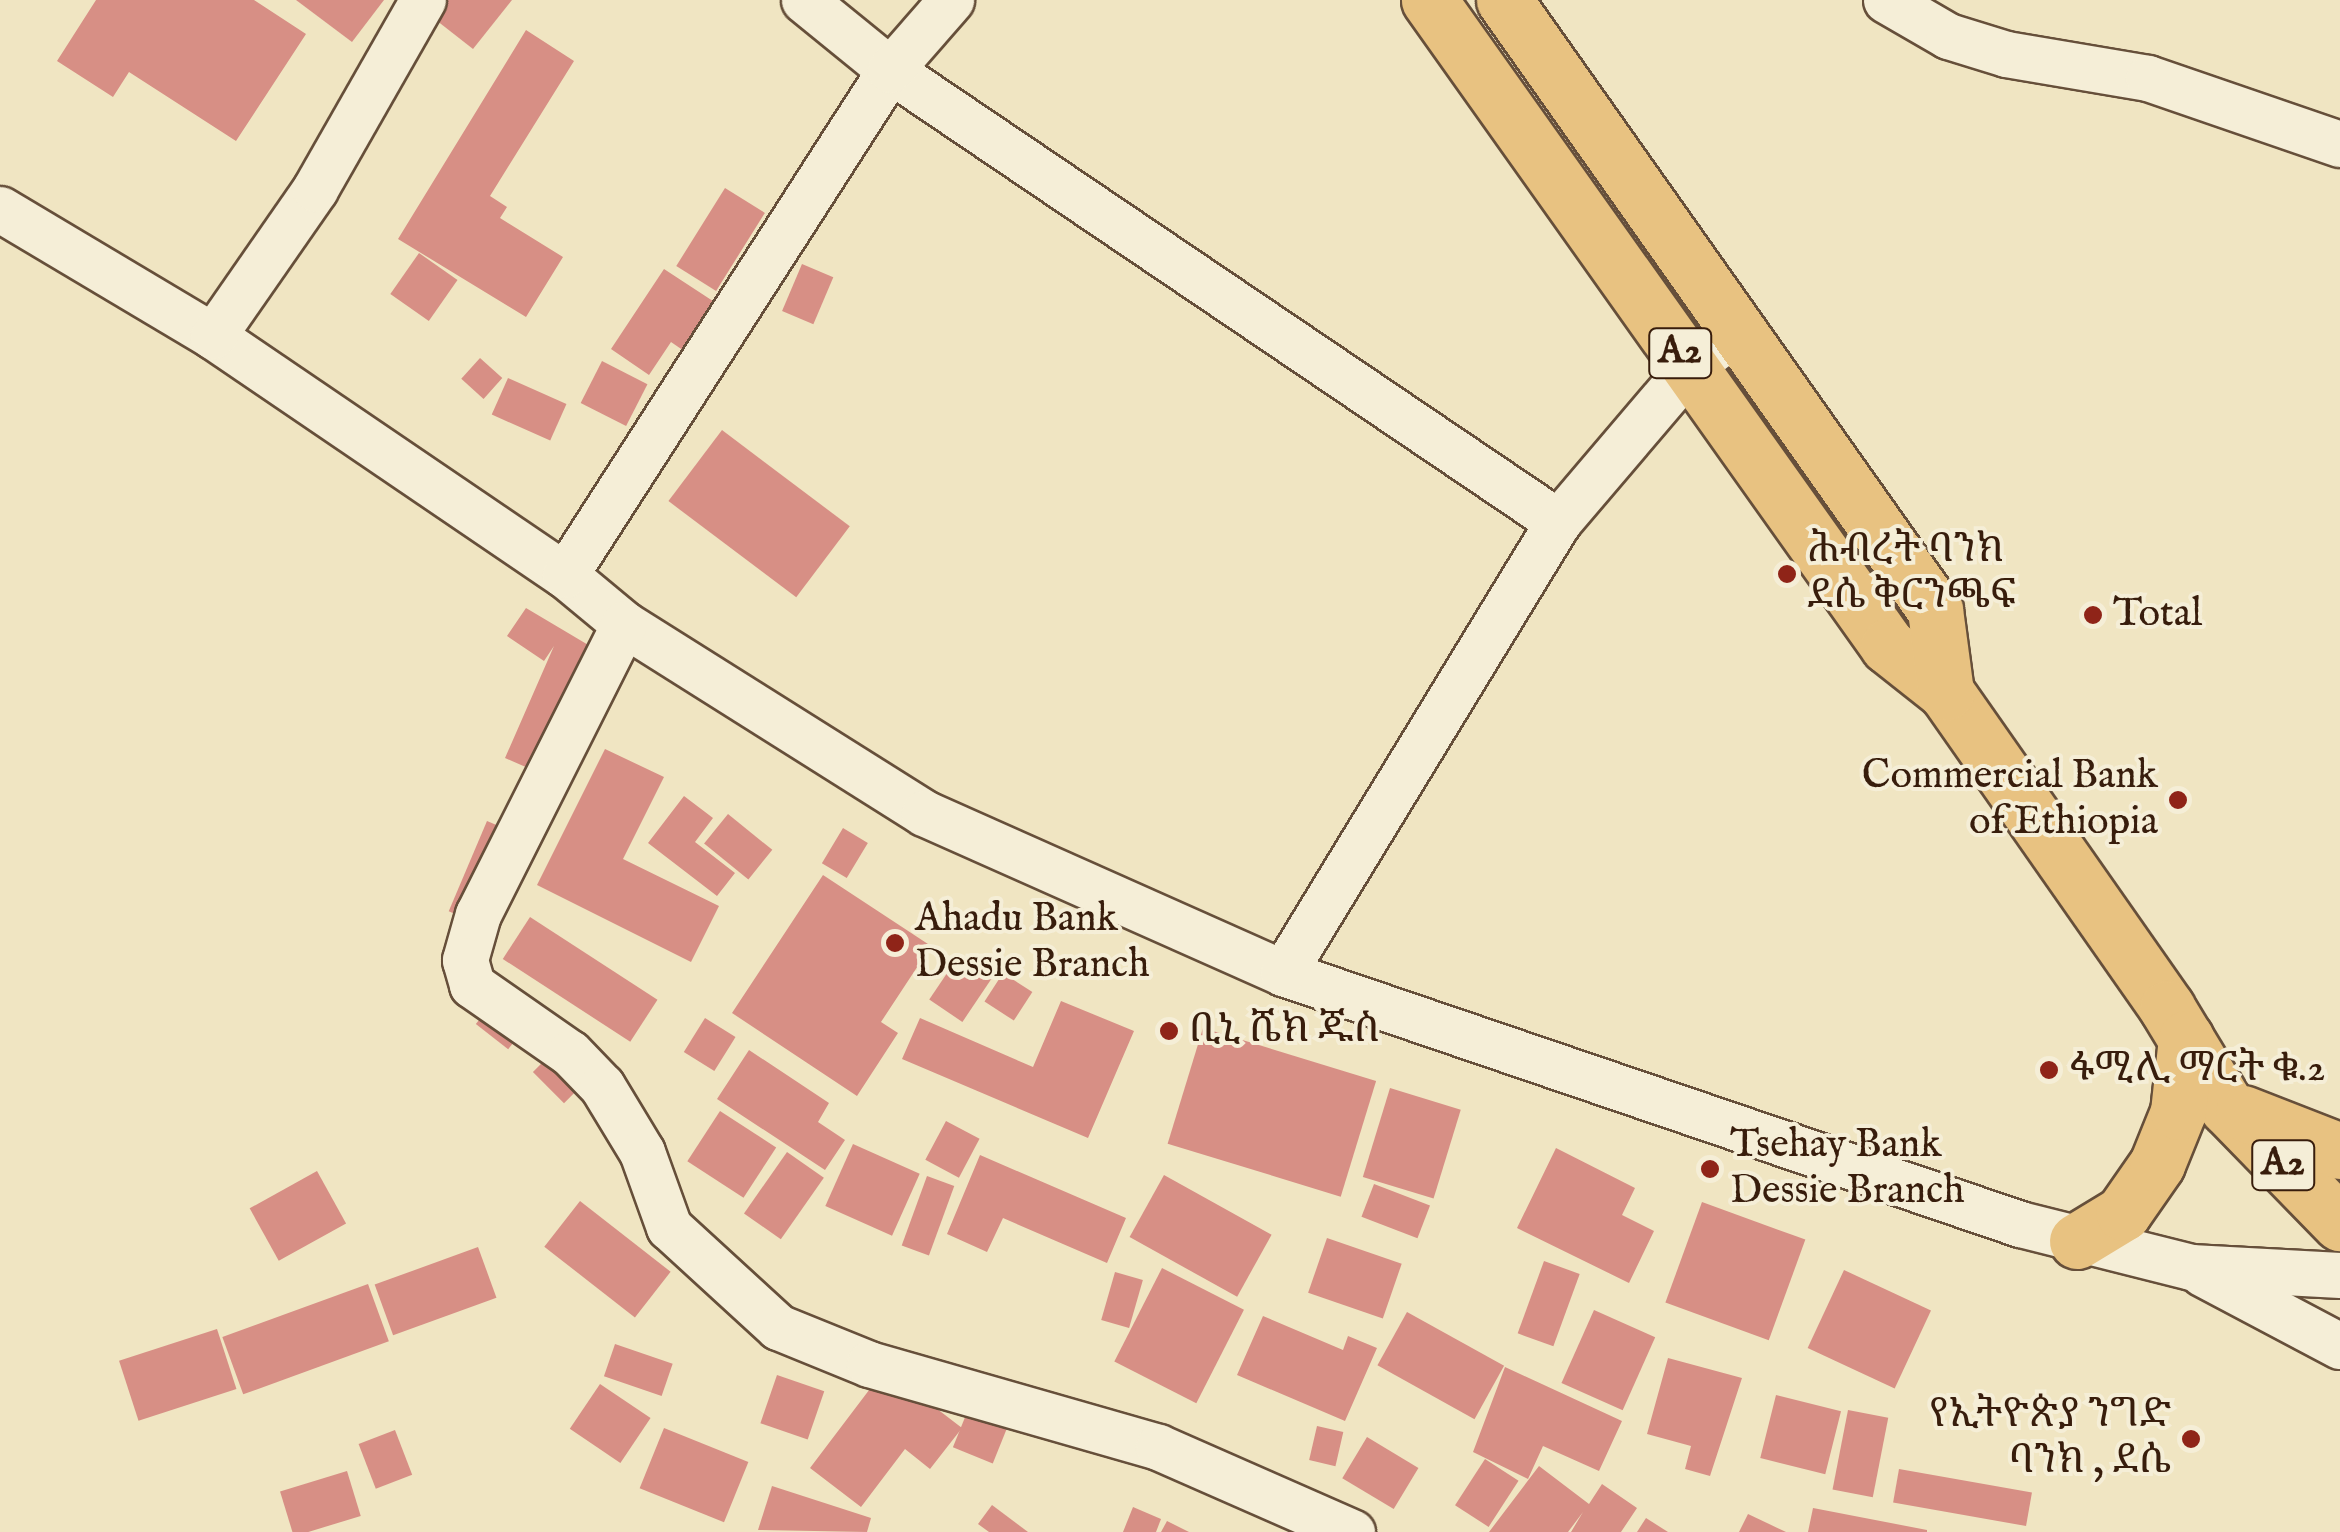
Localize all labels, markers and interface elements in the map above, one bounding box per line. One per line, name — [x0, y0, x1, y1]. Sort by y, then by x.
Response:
road number: A2 — [1648, 320, 1712, 386]
place label: ሕብረት ባንክ ደሴ ቅርንጫፍ — [1807, 527, 2016, 621]
marker: ሕብረት ባንክ ደሴ ቅርንጫፍ — [1776, 563, 1798, 585]
place label: Total — [2113, 591, 2202, 639]
marker: Total — [2082, 604, 2104, 626]
place label: Commercial Bank of Ethiopia — [1862, 753, 2158, 847]
marker: Commercial Bank of Ethiopia — [2167, 789, 2189, 811]
place label: Ahadu Bank Dessie Branch — [915, 896, 1149, 990]
marker: Ahadu Bank Dessie Branch — [884, 932, 906, 954]
place label: ቢኒ ሼክ ጁስ — [1189, 1007, 1380, 1055]
marker: ቢኒ ሼክ ጁስ — [1158, 1020, 1180, 1042]
place label: ፋሚሊ ማርት ቁ.2 — [2069, 1046, 2325, 1094]
marker: ፋሚሊ ማርት ቁ.2 — [2038, 1059, 2060, 1081]
place label: Tsehay Bank Dessie Branch — [1730, 1122, 1964, 1216]
road number: A2 — [2250, 1132, 2316, 1198]
marker: Tsehay Bank Dessie Branch — [1699, 1158, 1721, 1180]
place label: የኢትዮጵያ ንግድ ባንክ , ደሴ — [1930, 1392, 2171, 1486]
marker: የኢትዮጵያ ንግድ ባንክ , ደሴ — [2180, 1428, 2202, 1450]

